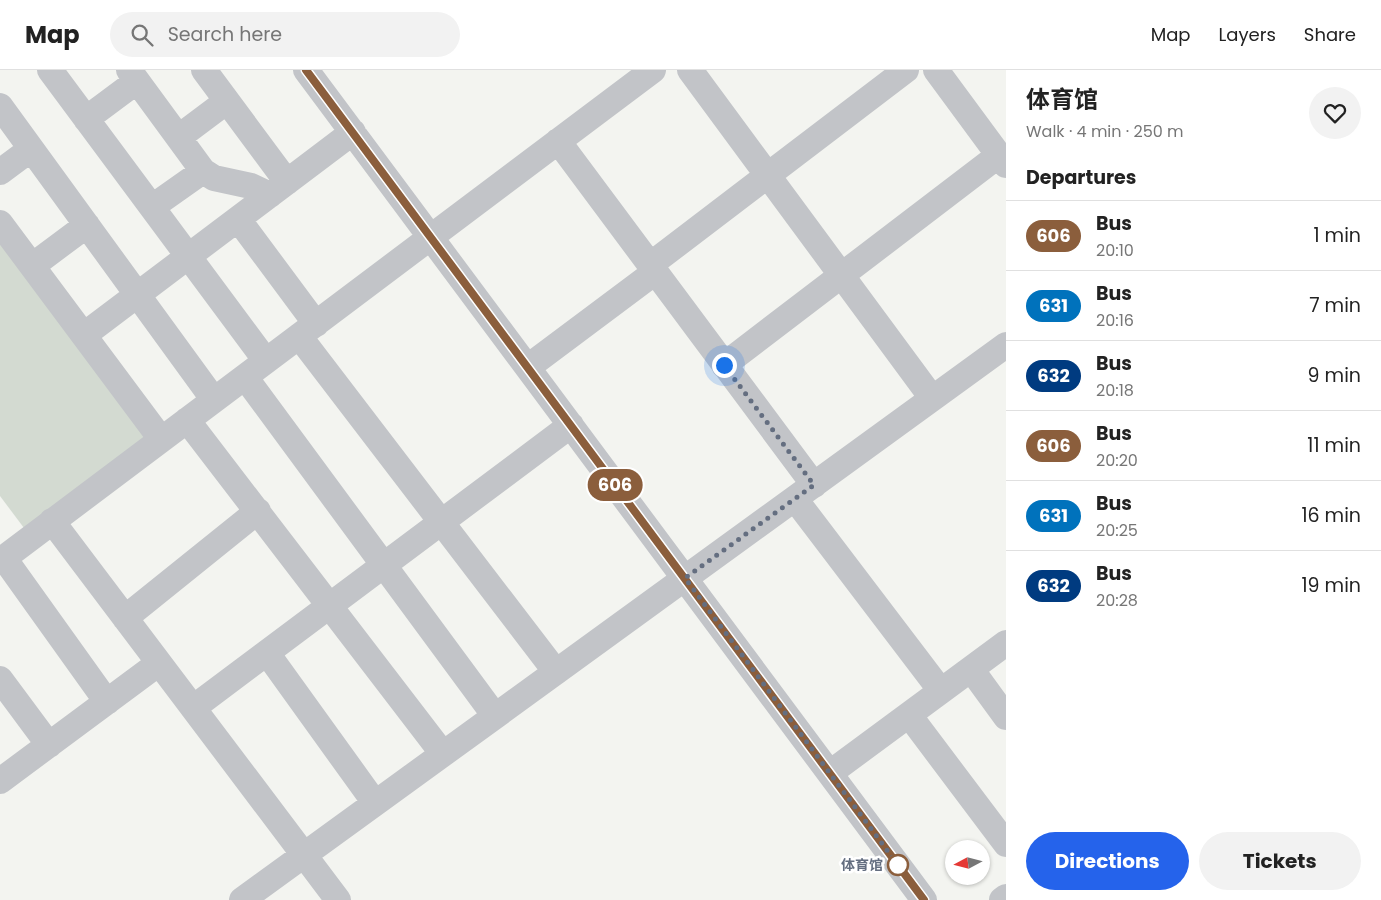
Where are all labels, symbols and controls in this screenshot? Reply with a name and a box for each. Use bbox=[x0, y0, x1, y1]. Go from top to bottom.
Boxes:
search box bbox=[110, 12, 460, 57]
text: Map bbox=[25, 18, 80, 51]
icon: search bbox=[128, 21, 156, 49]
text: Search here bbox=[168, 21, 282, 48]
text: Map bbox=[1151, 22, 1191, 47]
text: Layers bbox=[1219, 22, 1276, 47]
text: Share bbox=[1304, 22, 1356, 47]
text: 体育馆 bbox=[1026, 83, 1098, 116]
button: heart bbox=[1309, 87, 1361, 139]
text: Walk · 4 min · 250 m bbox=[1026, 120, 1184, 143]
text: Departures bbox=[1026, 164, 1136, 191]
text: Bus bbox=[1096, 210, 1132, 237]
text: 1 min bbox=[1313, 222, 1361, 249]
text: 606 bbox=[1036, 223, 1071, 248]
text: 20:10 bbox=[1096, 239, 1134, 262]
text: Bus bbox=[1096, 280, 1132, 307]
text: 7 min bbox=[1309, 292, 1361, 319]
text: 631 bbox=[1039, 293, 1068, 318]
text: 20:16 bbox=[1096, 309, 1134, 332]
text: Bus bbox=[1096, 350, 1132, 377]
your location bbox=[712, 353, 737, 378]
text: 9 min bbox=[1308, 362, 1361, 389]
text: 632 bbox=[1037, 363, 1070, 388]
text: 20:18 bbox=[1096, 379, 1134, 402]
text: Bus bbox=[1096, 420, 1132, 447]
text: 11 min bbox=[1307, 432, 1361, 459]
text: 606 bbox=[1036, 433, 1071, 458]
text: 20:20 bbox=[1096, 449, 1138, 472]
line badge: 606 bbox=[586, 469, 644, 501]
text: 606 bbox=[598, 472, 632, 497]
text: Bus bbox=[1096, 490, 1132, 517]
text: 16 min bbox=[1301, 502, 1361, 529]
text: 631 bbox=[1039, 503, 1068, 528]
text: 20:25 bbox=[1096, 519, 1138, 542]
text: Bus bbox=[1096, 560, 1132, 587]
text: 19 min bbox=[1301, 572, 1361, 599]
text: 632 bbox=[1037, 573, 1070, 598]
text: 20:28 bbox=[1096, 589, 1138, 612]
button: Directions bbox=[1026, 832, 1189, 890]
button: Tickets bbox=[1199, 832, 1361, 890]
north arrow bbox=[945, 840, 990, 885]
map controls bbox=[945, 840, 990, 885]
marker: 体育馆 bbox=[887, 854, 909, 876]
place label: 体育馆 bbox=[841, 855, 883, 875]

